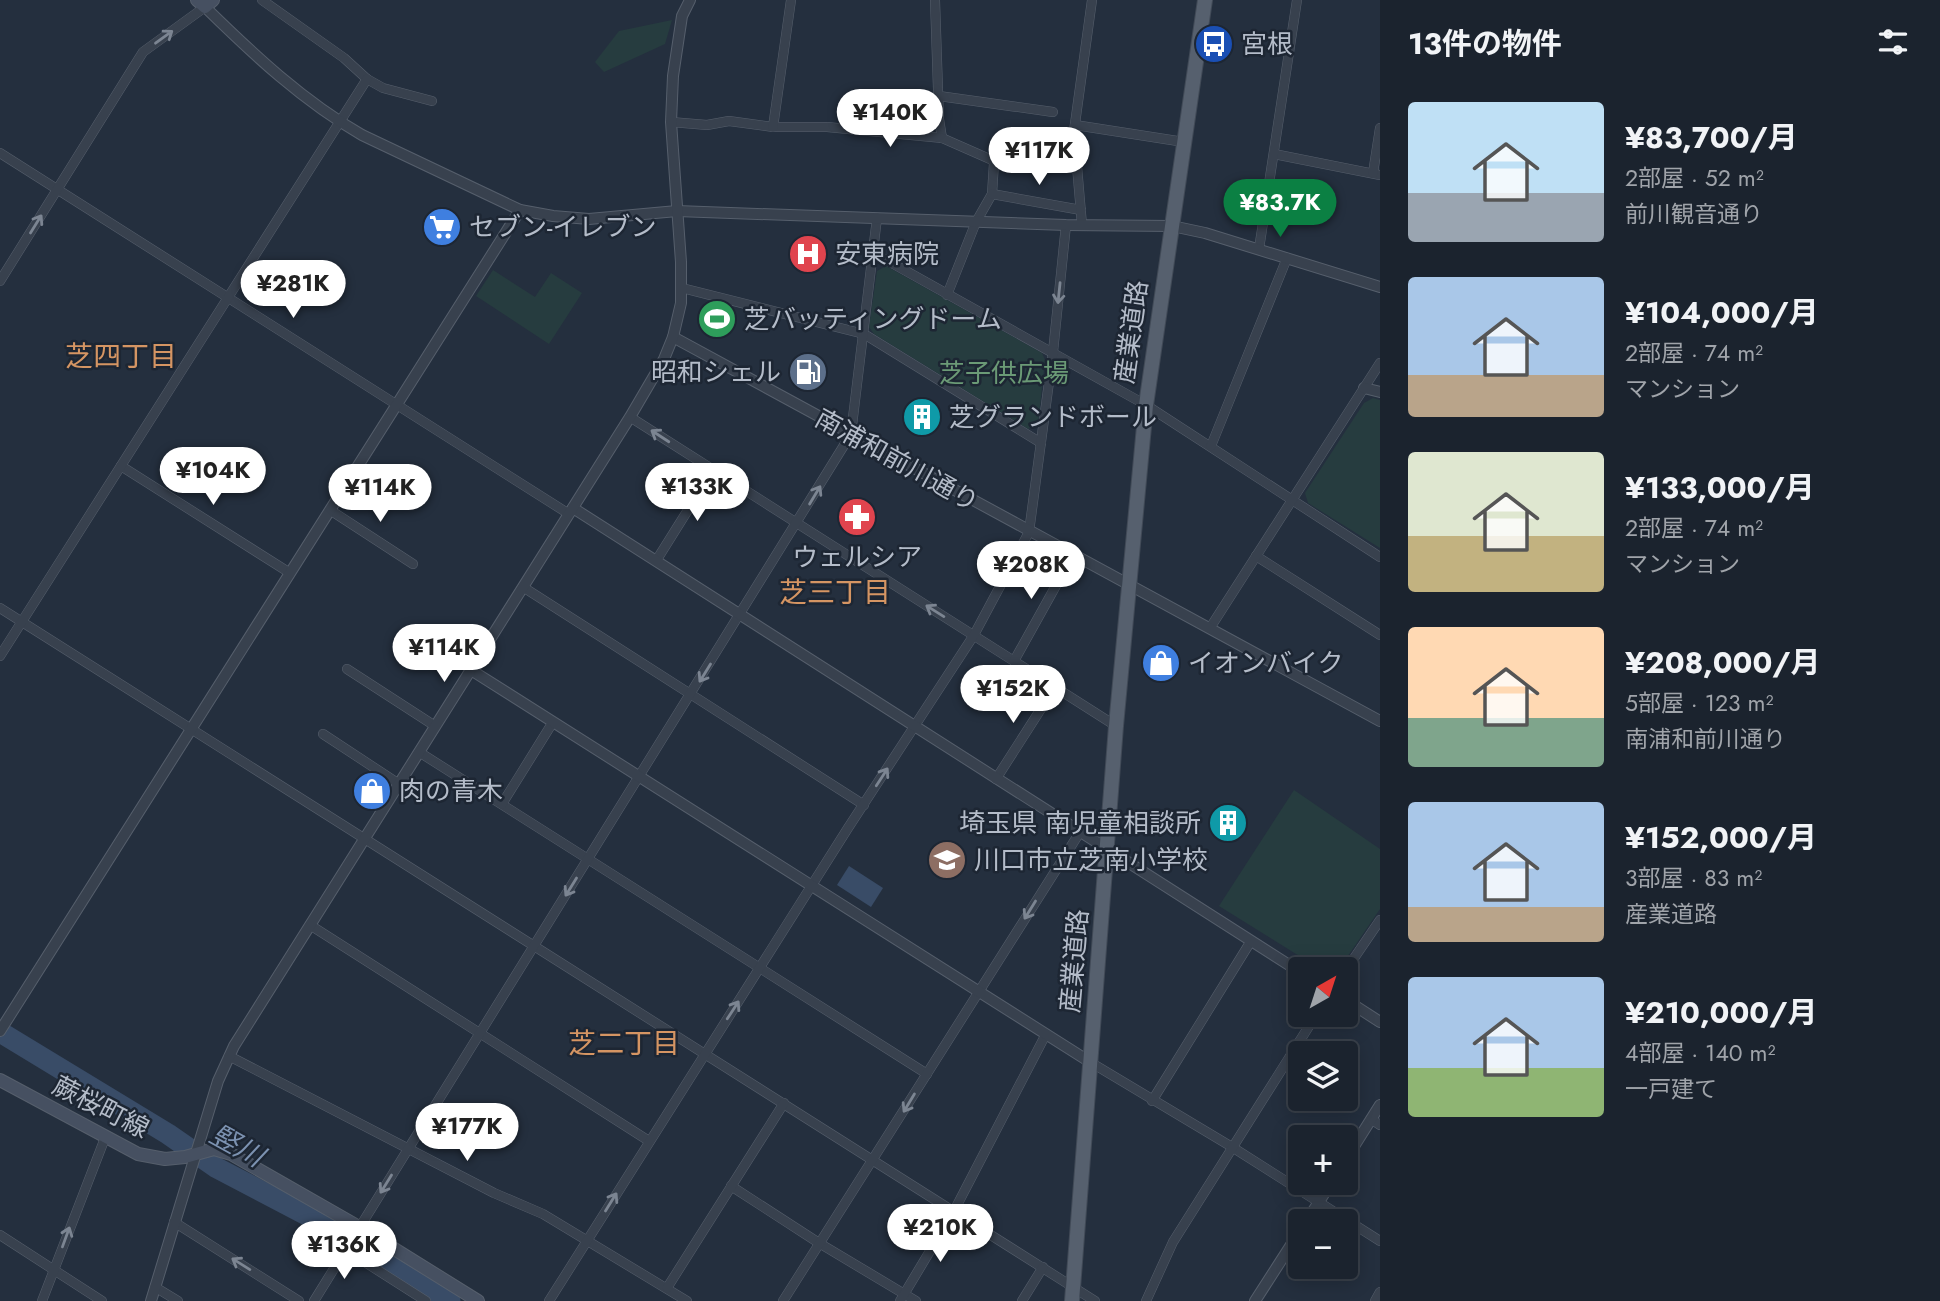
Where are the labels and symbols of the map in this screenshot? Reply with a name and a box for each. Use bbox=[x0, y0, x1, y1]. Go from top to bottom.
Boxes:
bus stop icon: 宮根 bbox=[1193, 23, 1235, 65]
place label: 宮根 bbox=[1241, 25, 1293, 63]
one-way arrow bbox=[154, 30, 173, 44]
pin: ¥140K bbox=[841, 90, 939, 149]
pin: ¥117K bbox=[990, 128, 1088, 187]
pin: ¥83.7K bbox=[1223, 180, 1337, 239]
supermarket icon: セブン-イレブン bbox=[421, 206, 463, 248]
place label: セブン-イレブン bbox=[469, 208, 656, 246]
one-way arrow bbox=[30, 214, 44, 234]
hospital icon: 安東病院 bbox=[787, 233, 829, 275]
place label: 安東病院 bbox=[835, 235, 939, 273]
pin: ¥281K bbox=[244, 260, 342, 320]
street label: 産業道路 bbox=[1105, 278, 1157, 386]
one-way arrow bbox=[1052, 281, 1065, 304]
sports icon: 芝バッティングドーム bbox=[696, 298, 738, 340]
place label: 芝バッティングドーム bbox=[744, 300, 1002, 338]
district label: 芝四丁目 bbox=[65, 336, 177, 377]
fuel station icon: 昭和シェル bbox=[787, 351, 829, 393]
place label: 昭和シェル bbox=[651, 353, 781, 391]
park label: 芝子供広場 bbox=[939, 354, 1069, 392]
building icon: 芝グランドボール bbox=[901, 396, 943, 438]
place label: 芝グランドボール bbox=[949, 398, 1157, 436]
street label: 南浦和前川通り bbox=[808, 399, 986, 521]
one-way arrow bbox=[651, 429, 670, 443]
pin: ¥104K bbox=[164, 448, 262, 507]
pin: ¥133K bbox=[648, 463, 746, 523]
pin: ¥114K bbox=[331, 464, 429, 524]
one-way arrow bbox=[808, 485, 822, 505]
pharmacy icon: ウェルシア bbox=[836, 496, 878, 538]
place label: ウェルシア bbox=[792, 538, 922, 576]
pin: ¥208K bbox=[982, 542, 1080, 601]
district label: 芝三丁目 bbox=[779, 572, 891, 613]
one-way arrow bbox=[925, 603, 945, 617]
pin: ¥114K bbox=[395, 624, 493, 684]
shop icon: イオンバイク bbox=[1140, 642, 1182, 684]
place label: イオンバイク bbox=[1188, 644, 1343, 682]
one-way arrow bbox=[697, 663, 711, 683]
pin: ¥152K bbox=[964, 666, 1062, 725]
one-way arrow bbox=[875, 768, 890, 787]
shop icon: 肉の青木 bbox=[351, 770, 393, 812]
place label: 肉の青木 bbox=[399, 772, 503, 810]
building icon: 埼玉県 南児童相談所 bbox=[1207, 802, 1249, 844]
place label: 埼玉県 南児童相談所 bbox=[959, 804, 1201, 842]
school or university icon: 川口市立芝南小学校 bbox=[926, 839, 968, 881]
place label: 川口市立芝南小学校 bbox=[974, 841, 1208, 879]
one-way arrow bbox=[564, 877, 578, 897]
one-way arrow bbox=[1023, 900, 1037, 920]
street label: 産業道路 bbox=[1051, 908, 1097, 1014]
north arrow bbox=[1288, 957, 1358, 1027]
one-way arrow bbox=[726, 1001, 741, 1020]
district label: 芝二丁目 bbox=[568, 1023, 680, 1064]
street label: 蕨桜町線 bbox=[46, 1066, 156, 1148]
one-way arrow bbox=[902, 1092, 916, 1112]
pin: ¥177K bbox=[418, 1104, 516, 1163]
water label: 竪川 bbox=[202, 1114, 274, 1178]
one-way arrow bbox=[379, 1174, 393, 1194]
one-way arrow bbox=[604, 1192, 618, 1212]
pin: ¥210K bbox=[891, 1204, 989, 1264]
pin: ¥136K bbox=[295, 1222, 393, 1281]
one-way arrow bbox=[61, 1227, 73, 1249]
one-way arrow bbox=[232, 1257, 251, 1272]

